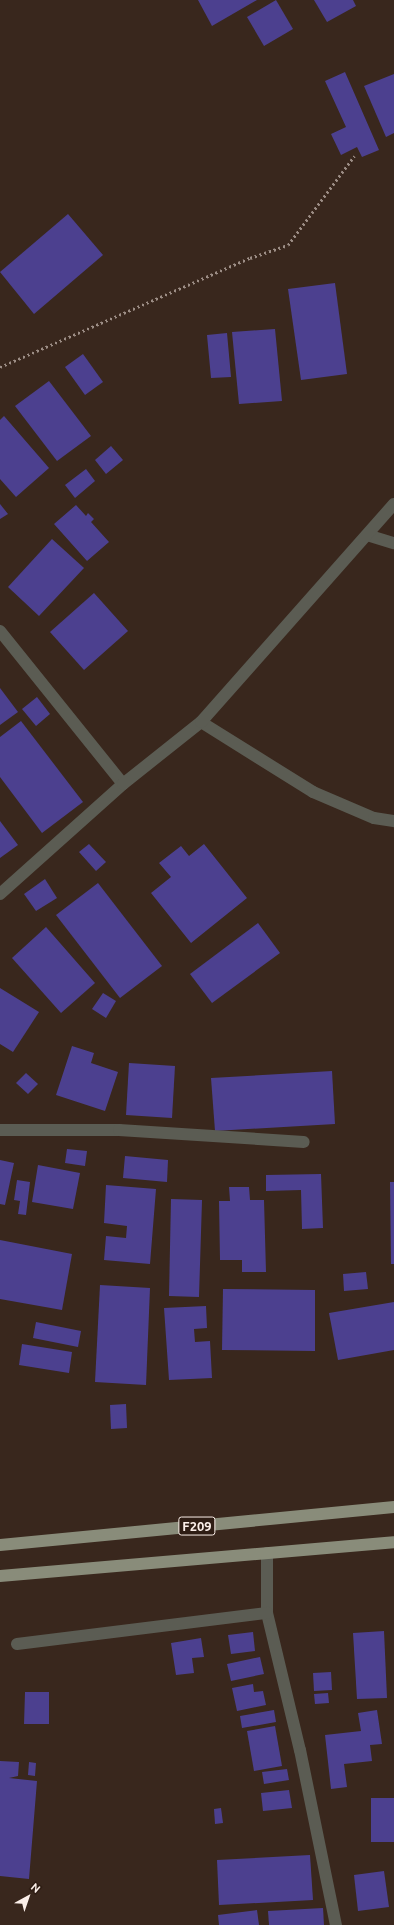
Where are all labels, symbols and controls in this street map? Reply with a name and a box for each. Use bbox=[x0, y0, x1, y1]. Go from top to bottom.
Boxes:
road number: F209 bbox=[178, 1515, 216, 1537]
north arrow bbox=[8, 1877, 48, 1917]
text: N bbox=[29, 1881, 43, 1895]

